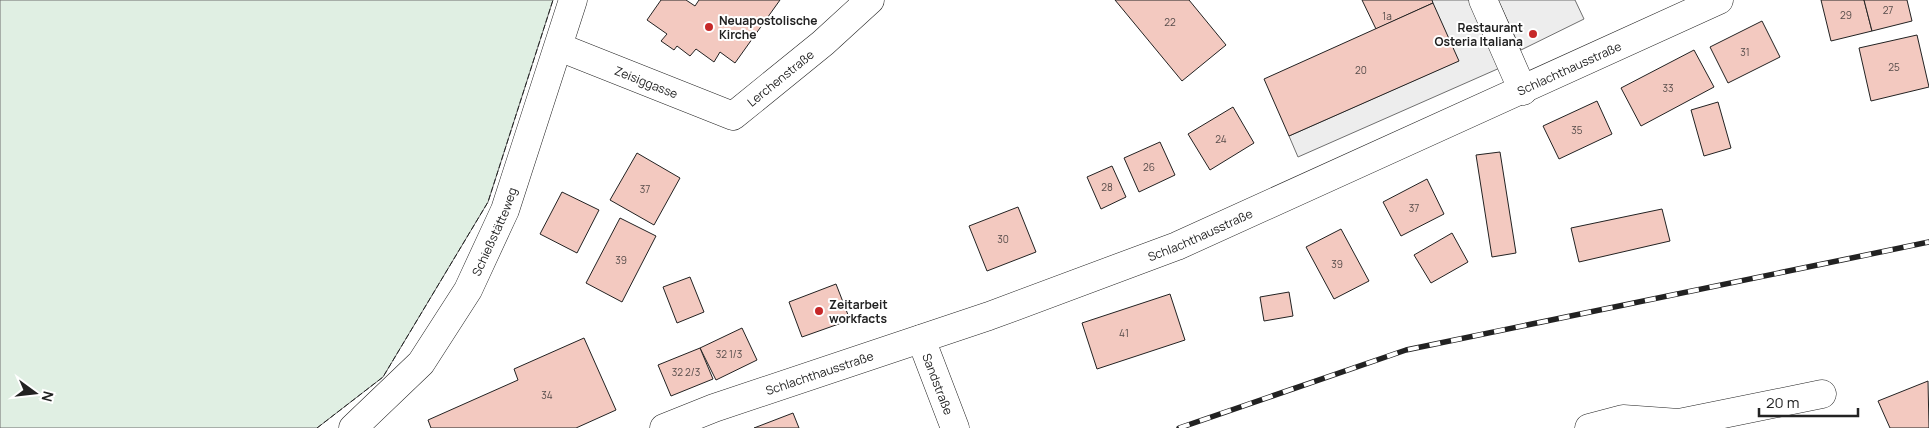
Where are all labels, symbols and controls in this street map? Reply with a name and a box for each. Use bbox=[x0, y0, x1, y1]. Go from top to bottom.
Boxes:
house number: 27 bbox=[1883, 3, 1893, 17]
house number: 29 bbox=[1840, 8, 1852, 22]
house number: 1a bbox=[1382, 9, 1392, 23]
place label: Neuapostolische Kirche bbox=[719, 12, 818, 43]
house number: 22 bbox=[1164, 15, 1176, 29]
place label: Restaurant Osteria Italiana bbox=[1434, 19, 1523, 50]
marker: Neuapostolische Kirche bbox=[703, 21, 715, 33]
marker: Restaurant Osteria Italiana bbox=[1527, 28, 1539, 40]
street label: Schlachthausstraße bbox=[1514, 37, 1624, 99]
street label: Lerchenstraße bbox=[743, 45, 817, 110]
house number: 31 bbox=[1740, 45, 1750, 59]
house number: 25 bbox=[1888, 60, 1900, 74]
street label: Zeisiggasse bbox=[612, 61, 681, 102]
house number: 20 bbox=[1355, 63, 1367, 77]
house number: 33 bbox=[1662, 81, 1674, 95]
house number: 35 bbox=[1571, 123, 1583, 137]
house number: 24 bbox=[1215, 132, 1227, 146]
house number: 26 bbox=[1143, 160, 1155, 174]
house number: 28 bbox=[1101, 180, 1113, 194]
house number: 37 bbox=[640, 182, 650, 196]
street label: Schießstätteweg bbox=[467, 185, 520, 278]
house number: 37 bbox=[1409, 201, 1419, 215]
street label: Schlachthausstraße bbox=[1145, 204, 1255, 265]
house number: 30 bbox=[997, 232, 1009, 246]
house number: 39 bbox=[615, 253, 627, 267]
house number: 39 bbox=[1331, 257, 1343, 271]
place label: Zeitarbeit workfacts bbox=[829, 296, 888, 327]
marker: Zeitarbeit workfacts bbox=[813, 305, 825, 317]
house number: 41 bbox=[1119, 326, 1129, 340]
house number: 32 1/3 bbox=[716, 347, 742, 361]
street label: Schlachthausstraße bbox=[763, 347, 876, 399]
street label: Sandstraße bbox=[919, 351, 958, 417]
house number: 32 2/3 bbox=[672, 365, 700, 379]
north arrow bbox=[10, 368, 60, 418]
scale bar bbox=[1759, 386, 1858, 418]
house number: 34 bbox=[541, 388, 553, 402]
text: N bbox=[38, 389, 59, 404]
text: 20 m bbox=[1766, 392, 1799, 413]

